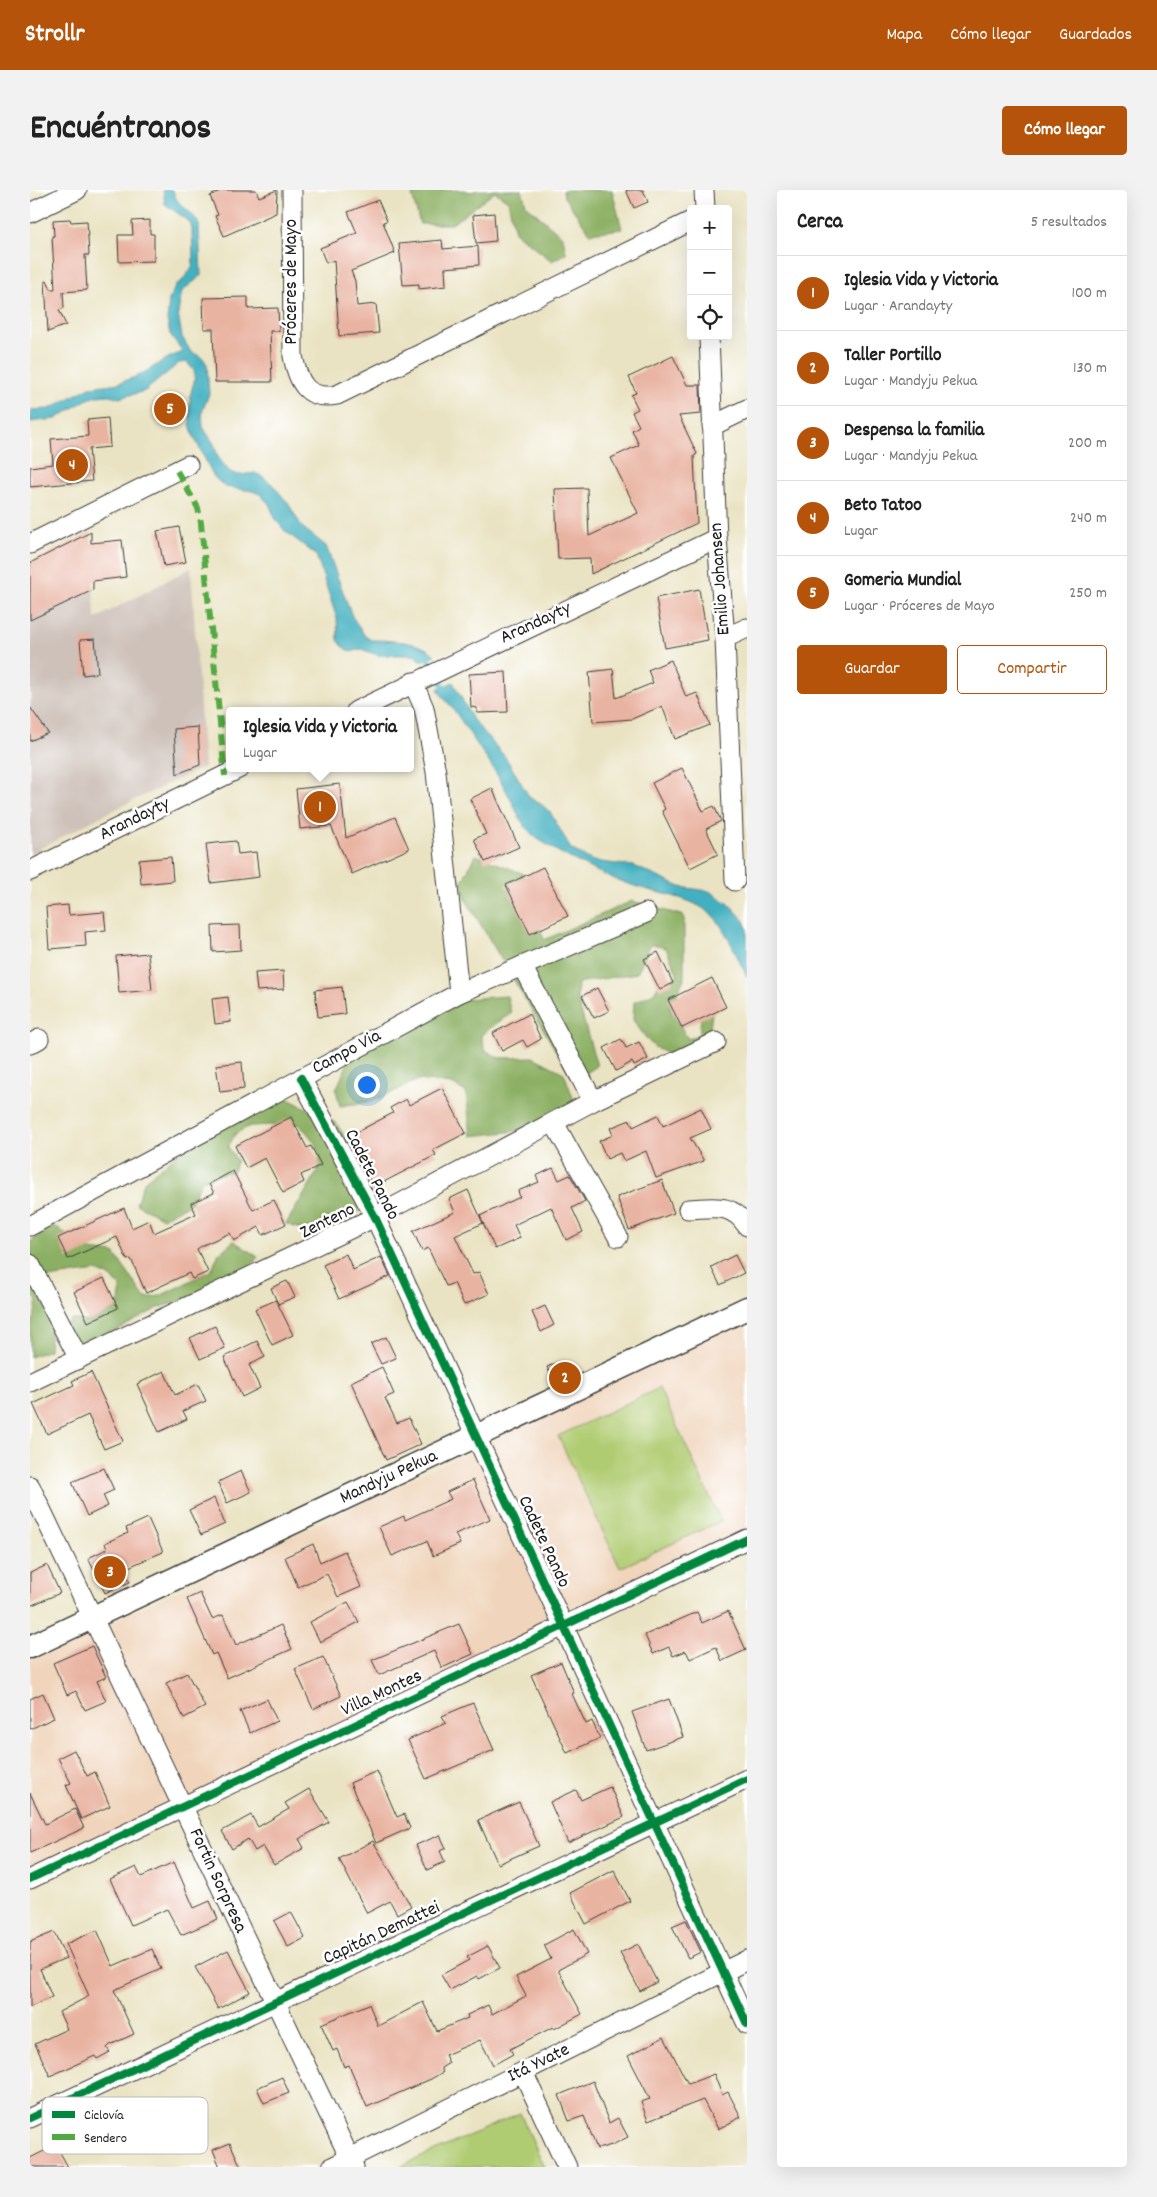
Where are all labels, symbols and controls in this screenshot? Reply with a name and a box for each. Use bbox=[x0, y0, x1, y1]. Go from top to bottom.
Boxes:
text: Strollr bbox=[25, 18, 84, 52]
text: Mapa bbox=[886, 23, 922, 48]
text: Cómo llegar bbox=[950, 23, 1031, 48]
text: Guardados bbox=[1059, 23, 1132, 48]
text: Encuéntranos bbox=[30, 105, 211, 155]
button: Cómo llegar bbox=[1002, 106, 1127, 155]
map controls bbox=[687, 205, 732, 340]
button: + bbox=[687, 205, 732, 250]
text: Cerca bbox=[797, 208, 843, 238]
text: 5 resultados bbox=[1031, 211, 1107, 234]
street label: Próceres de Mayo bbox=[279, 219, 306, 345]
button: − bbox=[687, 250, 732, 295]
text: Iglesia Vida y Victoria bbox=[844, 268, 998, 295]
text: 1 bbox=[811, 282, 815, 305]
text: 100 m bbox=[1071, 282, 1107, 305]
button: locate bbox=[687, 295, 732, 340]
text: Lugar · Arandayty bbox=[844, 295, 952, 318]
text: Taller Portillo bbox=[844, 343, 941, 370]
text: 2 bbox=[810, 357, 817, 380]
text: 130 m bbox=[1073, 357, 1107, 380]
text: Lugar · Mandyju Pekua bbox=[844, 370, 977, 393]
pin: 5 bbox=[154, 390, 186, 428]
text: Despensa la familia bbox=[844, 418, 984, 445]
text: 3 bbox=[809, 432, 817, 455]
text: 200 m bbox=[1068, 432, 1107, 455]
text: Lugar · Mandyju Pekua bbox=[844, 445, 977, 468]
pin: 4 bbox=[56, 446, 88, 484]
text: Beto Tatoo bbox=[844, 493, 922, 520]
text: 4 bbox=[810, 507, 816, 530]
text: 240 m bbox=[1070, 507, 1107, 530]
text: Lugar bbox=[844, 520, 878, 543]
street label: Emilio Johansen bbox=[704, 522, 738, 636]
text: Gomeria Mundial bbox=[844, 568, 961, 595]
text: 5 bbox=[809, 582, 817, 605]
text: 250 m bbox=[1069, 582, 1107, 605]
text: Lugar · Próceres de Mayo bbox=[844, 595, 995, 618]
street label: Arandayty bbox=[496, 596, 576, 652]
button: Guardar bbox=[797, 645, 947, 694]
button: Compartir bbox=[957, 645, 1107, 694]
popup bbox=[226, 707, 414, 772]
text: Iglesia Vida y Victoria bbox=[243, 715, 397, 742]
text: Lugar bbox=[243, 742, 277, 765]
pin: 1 bbox=[304, 788, 336, 826]
street label: Arandayty bbox=[95, 791, 175, 849]
street label: Campo Via bbox=[308, 1023, 387, 1082]
your location bbox=[354, 1072, 380, 1098]
street label: Cadete Pando bbox=[337, 1125, 405, 1225]
street label: Zenteno bbox=[296, 1197, 360, 1247]
pin: 2 bbox=[549, 1359, 581, 1397]
street label: Mandyju Pekua bbox=[336, 1443, 443, 1512]
street label: Cadete Pando bbox=[510, 1491, 576, 1593]
pin: 3 bbox=[94, 1553, 126, 1591]
street label: Villa Montes bbox=[337, 1663, 427, 1725]
street label: Fortin Sorpresa bbox=[181, 1824, 253, 1939]
street label: Capitán Demattei bbox=[319, 1895, 445, 1973]
street label: Itá Yvate bbox=[503, 2037, 575, 2091]
legend bbox=[42, 2097, 208, 2154]
text: Ciclovía bbox=[84, 2106, 124, 2126]
text: Sendero bbox=[84, 2129, 127, 2149]

